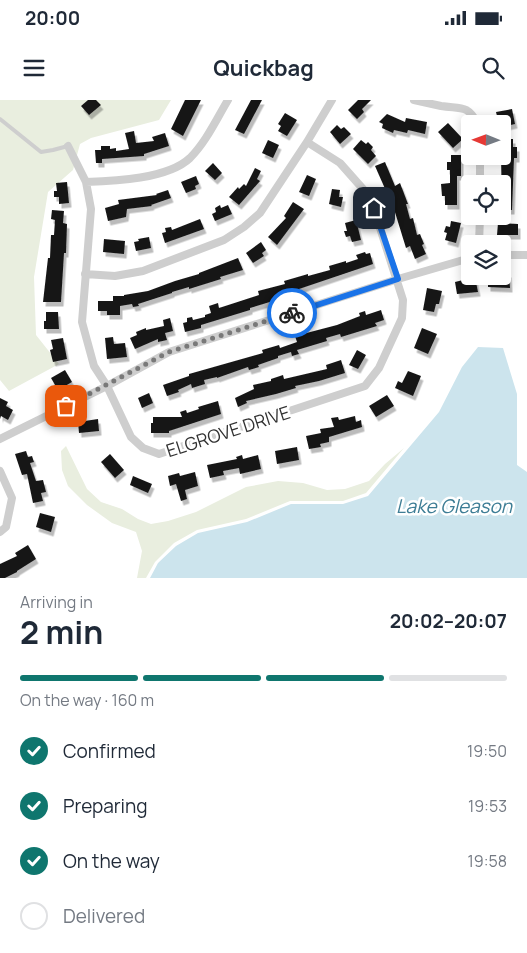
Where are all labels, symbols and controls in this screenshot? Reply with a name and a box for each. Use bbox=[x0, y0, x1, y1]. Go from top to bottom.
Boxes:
text: 20:00 bbox=[25, 5, 80, 31]
text: Quickbag bbox=[213, 53, 314, 83]
icon: menu bbox=[20, 54, 48, 82]
icon: search bbox=[479, 54, 507, 82]
north arrow bbox=[461, 115, 511, 165]
map controls bbox=[461, 115, 511, 285]
button: locate bbox=[461, 175, 511, 225]
pin bbox=[353, 187, 395, 229]
icon: home bbox=[360, 194, 388, 222]
button: layers bbox=[461, 235, 511, 285]
courier bbox=[267, 288, 317, 338]
icon: bike bbox=[278, 299, 306, 327]
pin bbox=[45, 385, 87, 427]
icon: bag bbox=[52, 392, 80, 420]
street label: ELGROVE DRIVE bbox=[163, 400, 293, 462]
water label: Lake Gleason bbox=[396, 493, 513, 519]
text: Arriving in bbox=[20, 591, 93, 613]
text: 20:02–20:07 bbox=[390, 608, 507, 634]
text: 2 min bbox=[20, 610, 103, 654]
text: On the way · 160 m bbox=[20, 689, 154, 711]
icon: check bbox=[20, 737, 48, 765]
text: Confirmed bbox=[63, 738, 156, 764]
text: 19:50 bbox=[467, 740, 507, 762]
icon: check bbox=[20, 792, 48, 820]
text: Preparing bbox=[63, 793, 148, 819]
text: 19:53 bbox=[468, 795, 507, 817]
icon: check bbox=[20, 847, 48, 875]
text: On the way bbox=[63, 848, 160, 874]
text: 19:58 bbox=[468, 850, 507, 872]
text: Delivered bbox=[63, 903, 145, 929]

